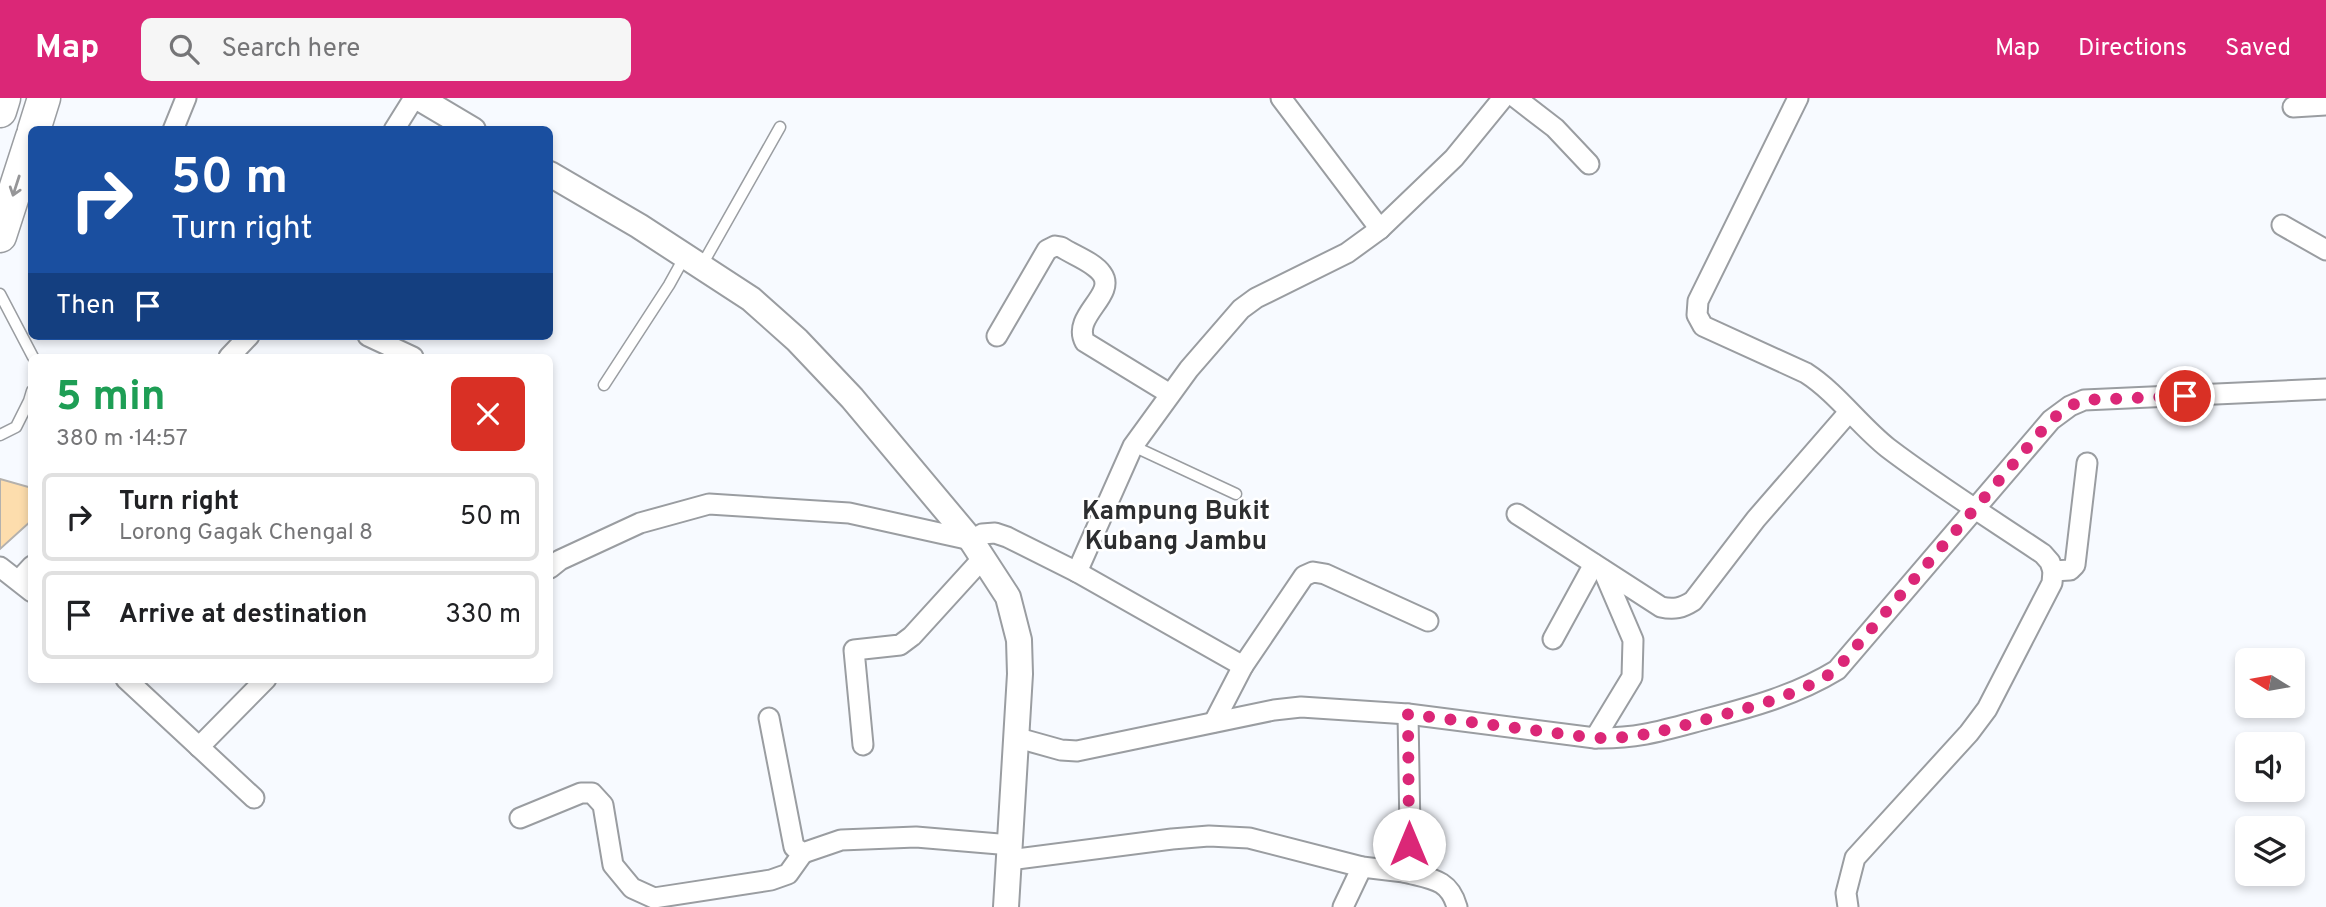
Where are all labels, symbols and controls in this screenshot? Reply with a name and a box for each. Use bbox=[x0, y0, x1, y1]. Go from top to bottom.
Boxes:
search box bbox=[141, 18, 631, 81]
text: Map bbox=[35, 28, 99, 70]
icon: search bbox=[165, 30, 203, 68]
text: Search here bbox=[221, 33, 360, 66]
text: Map bbox=[1995, 34, 2040, 64]
text: Directions bbox=[2078, 34, 2187, 64]
text: Saved bbox=[2225, 34, 2291, 64]
text: 50 m bbox=[171, 149, 288, 211]
icon: right bbox=[56, 154, 147, 245]
one-way arrow bbox=[8, 175, 21, 197]
text: Turn right bbox=[171, 210, 313, 250]
icon: arrive bbox=[129, 287, 167, 325]
text: Then bbox=[56, 290, 115, 323]
pin bbox=[2155, 366, 2215, 426]
text: 5 min bbox=[56, 372, 166, 425]
button: close bbox=[451, 377, 525, 451]
icon: arrive bbox=[2166, 377, 2204, 415]
text: 380 m · 14:57 bbox=[56, 425, 188, 454]
text: Turn right bbox=[119, 486, 239, 519]
district label: Kampung Bukit Kubang Jambu bbox=[1082, 496, 1270, 559]
icon: right bbox=[60, 498, 98, 536]
text: 50 m bbox=[460, 501, 521, 534]
text: Lorong Gagak Chengal 8 bbox=[119, 519, 373, 548]
icon: arrive bbox=[60, 596, 98, 634]
text: Arrive at destination bbox=[119, 599, 367, 632]
text: 330 m bbox=[445, 599, 521, 632]
north arrow bbox=[2235, 648, 2305, 718]
map controls bbox=[2235, 648, 2305, 886]
button: sound bbox=[2235, 732, 2305, 802]
position arrow bbox=[1372, 807, 1446, 881]
button: layers bbox=[2235, 816, 2305, 886]

